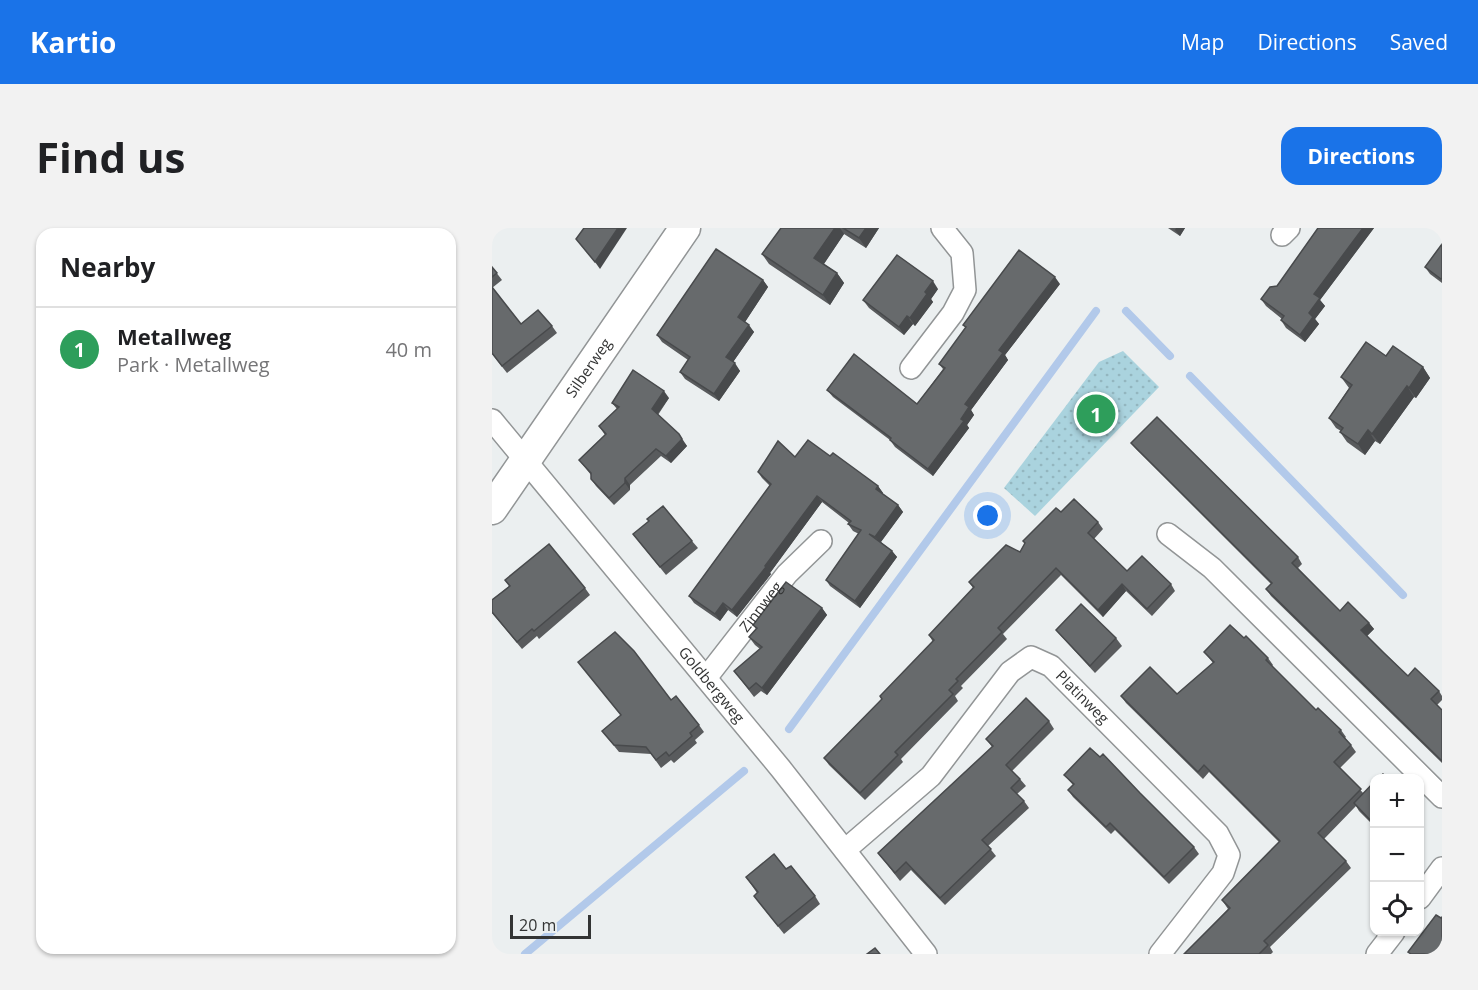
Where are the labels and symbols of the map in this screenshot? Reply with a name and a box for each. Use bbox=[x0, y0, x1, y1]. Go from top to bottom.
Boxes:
street label: Silberweg bbox=[561, 334, 615, 401]
pin: 1 bbox=[1076, 392, 1116, 436]
your location bbox=[973, 501, 1002, 530]
street label: Zinnweg bbox=[734, 577, 787, 636]
street label: Goldbergweg bbox=[675, 642, 750, 727]
street label: Platinweg bbox=[1052, 666, 1114, 728]
scale bar bbox=[510, 912, 591, 940]

